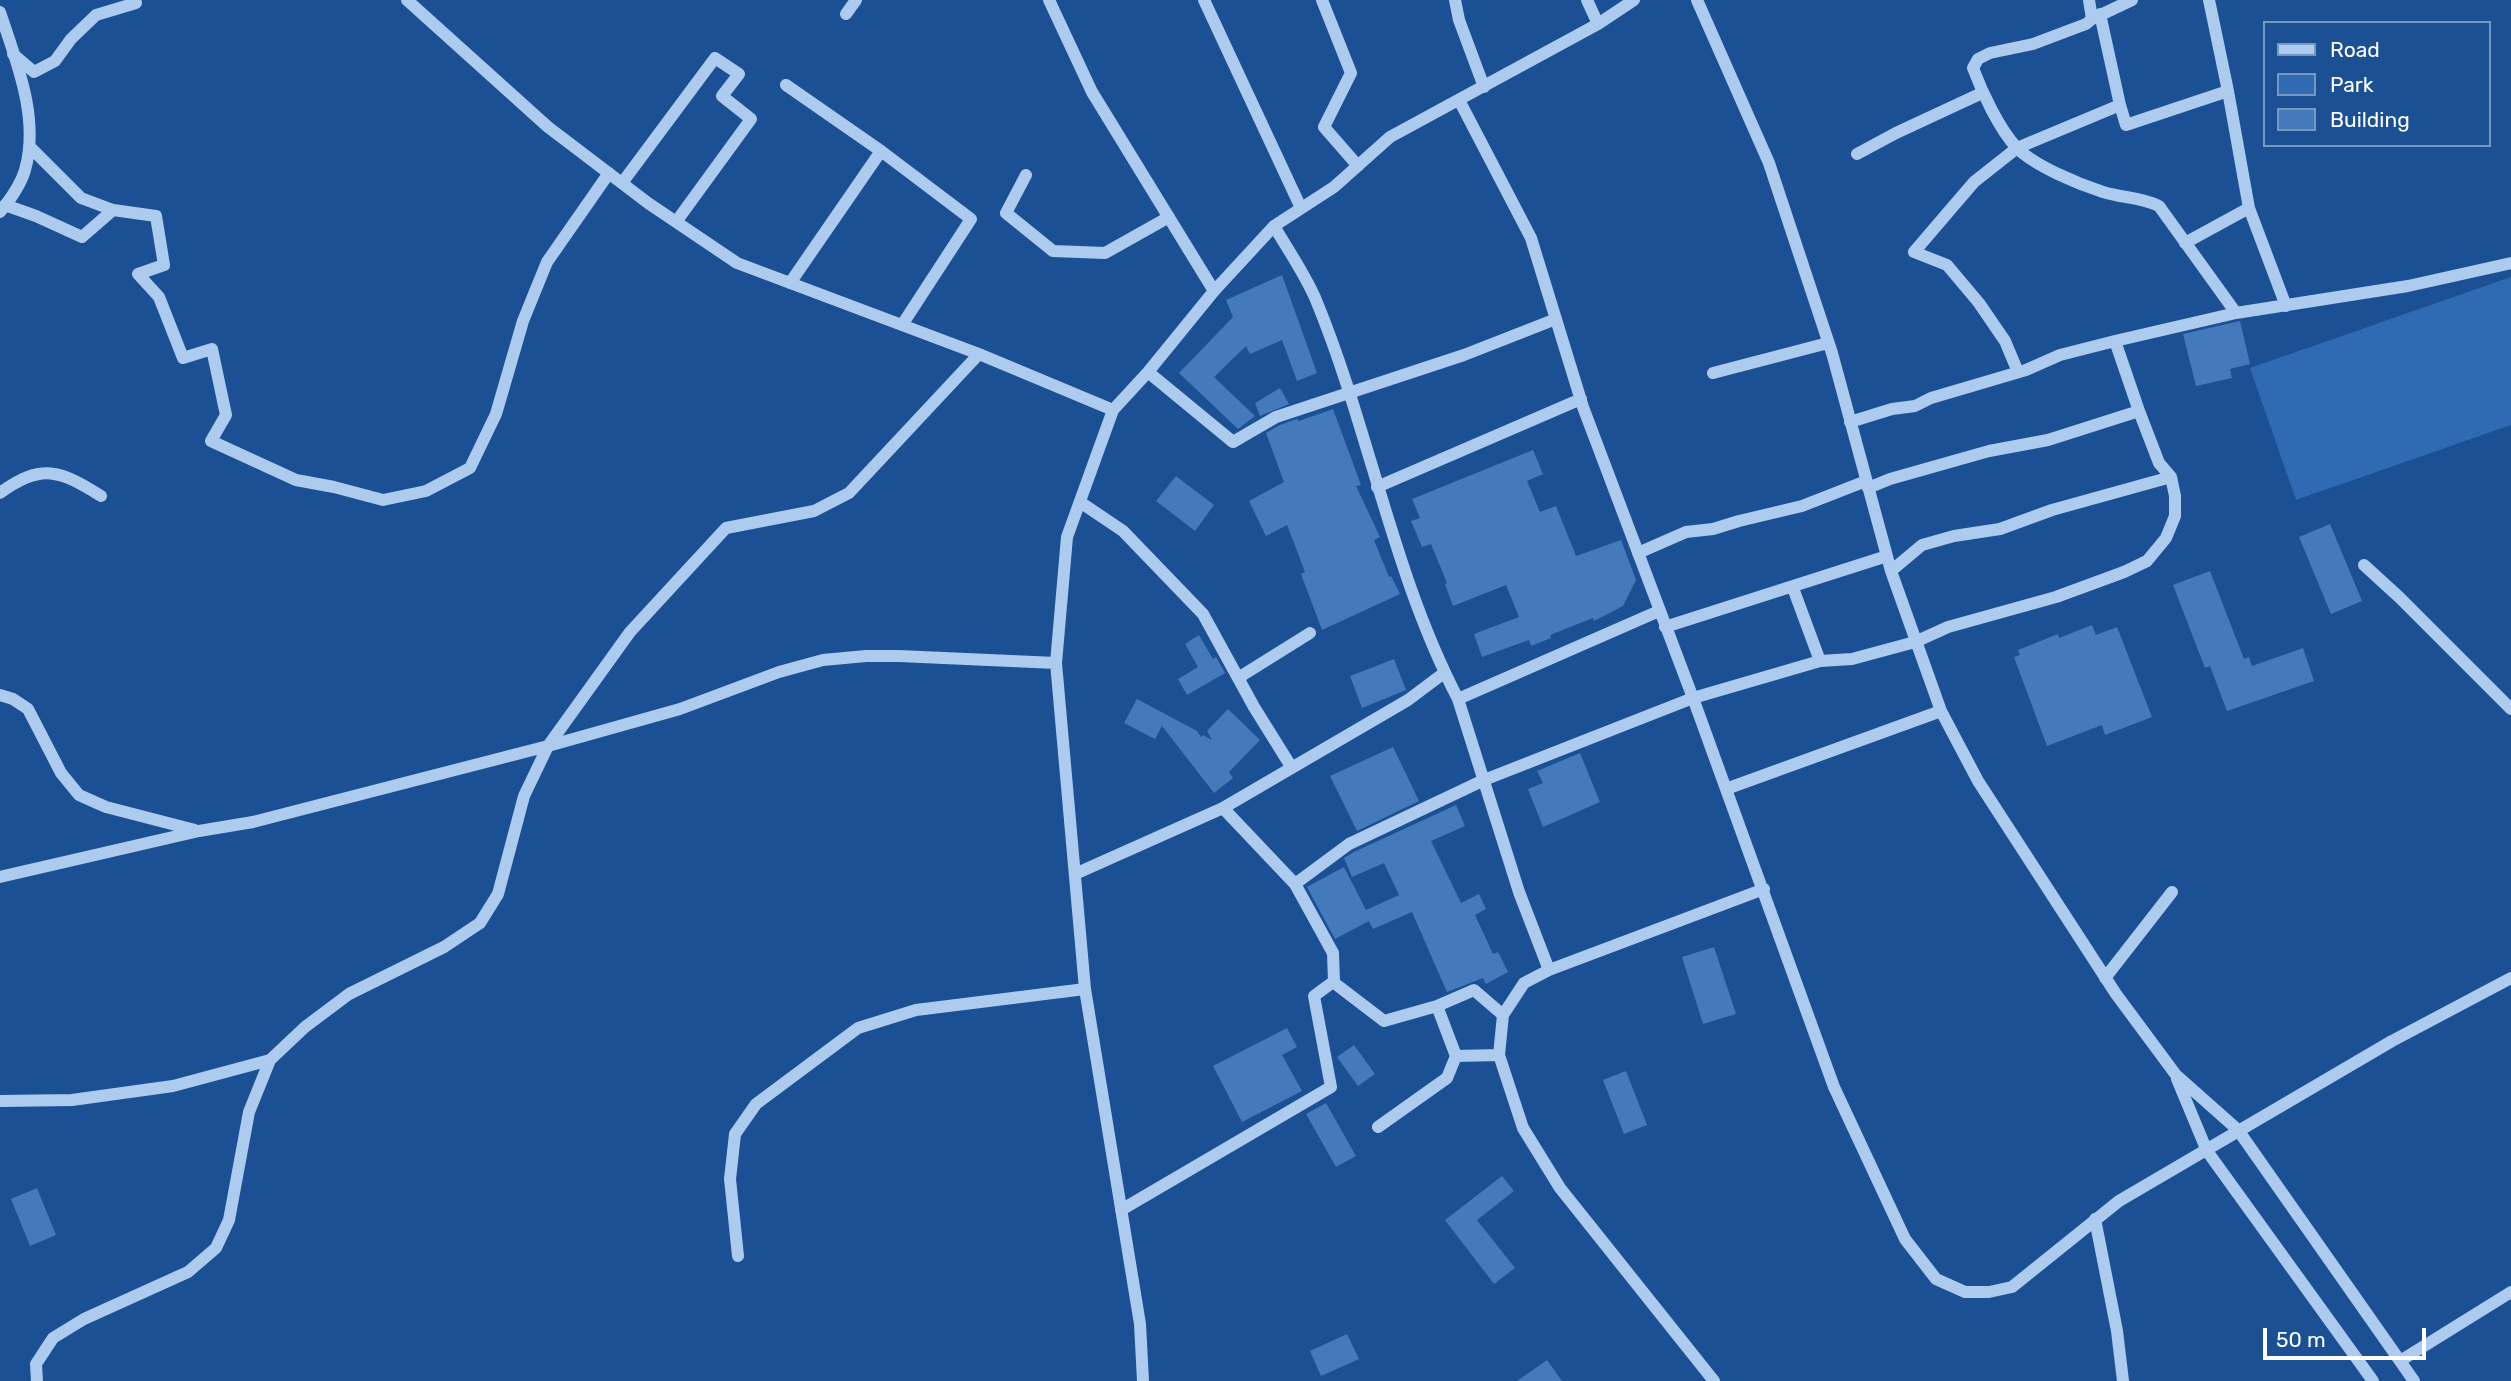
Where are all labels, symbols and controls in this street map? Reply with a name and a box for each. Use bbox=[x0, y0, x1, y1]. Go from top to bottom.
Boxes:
legend bbox=[2262, 21, 2490, 147]
text: Road bbox=[2330, 37, 2380, 62]
text: Park bbox=[2330, 72, 2374, 97]
text: Building bbox=[2330, 107, 2410, 132]
scale bar bbox=[2266, 1314, 2429, 1358]
text: 50 m bbox=[2276, 1327, 2326, 1352]

